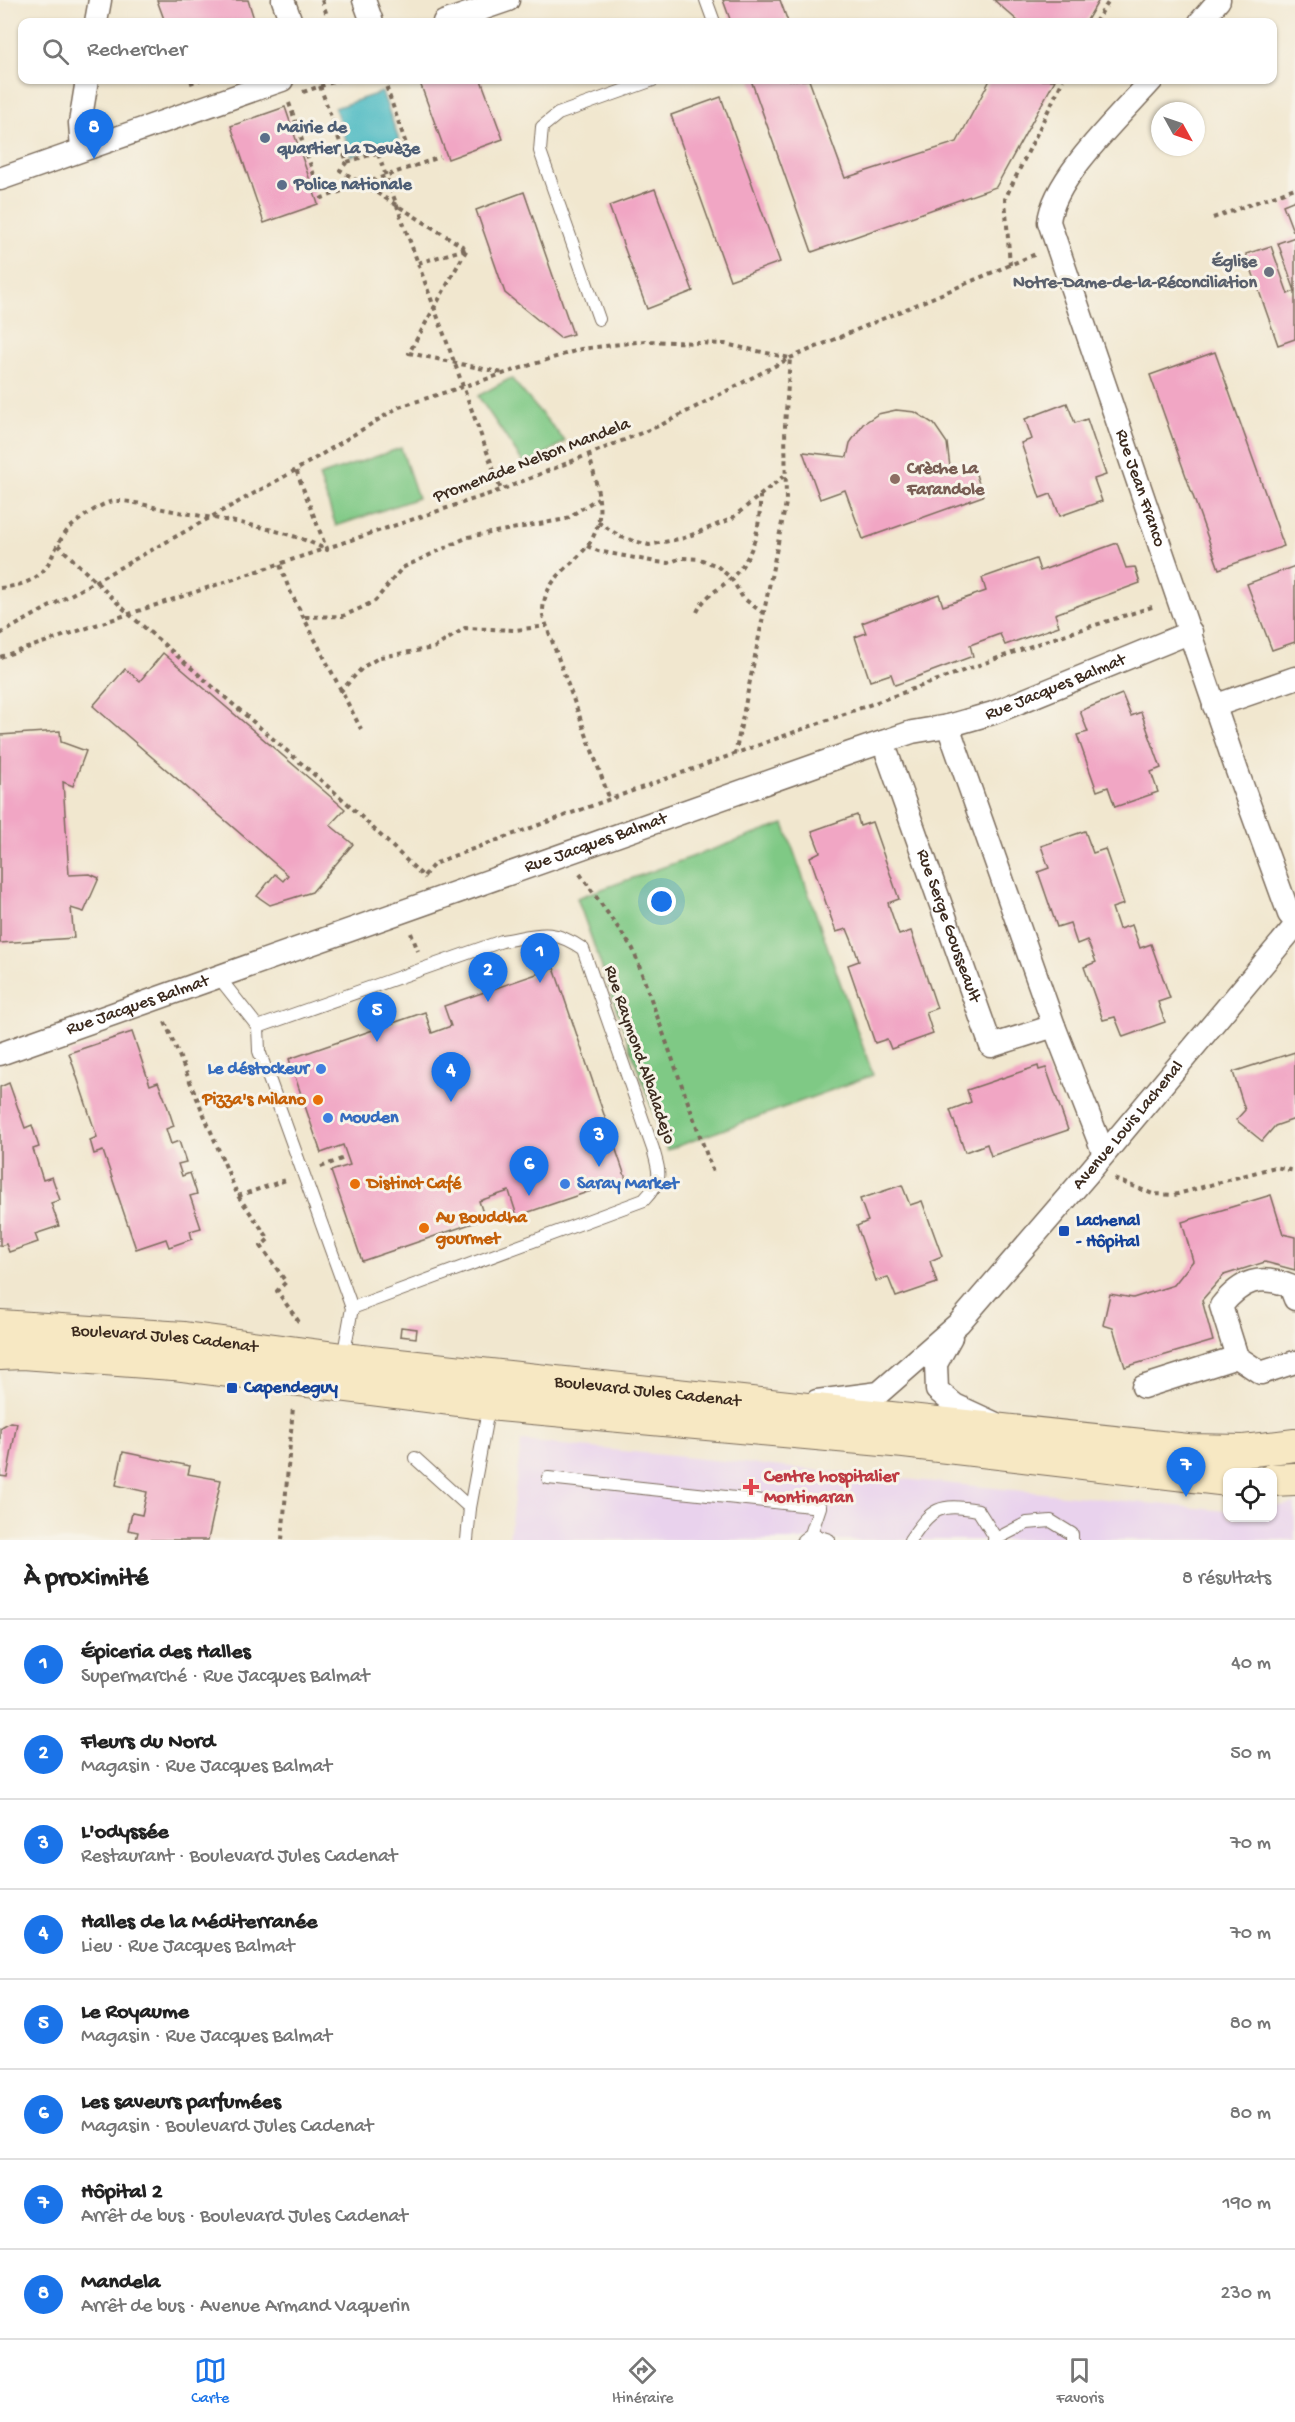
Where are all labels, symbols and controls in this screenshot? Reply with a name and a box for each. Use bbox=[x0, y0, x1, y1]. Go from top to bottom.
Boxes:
search box bbox=[18, 18, 1277, 84]
icon: search bbox=[39, 35, 72, 68]
text: Rechercher bbox=[87, 38, 187, 64]
north arrow bbox=[1151, 102, 1205, 156]
pin: 8 bbox=[74, 110, 113, 159]
place label: Mairie de quartier La Devèze bbox=[277, 118, 421, 160]
marker: Mairie de quartier La Devèze bbox=[258, 131, 272, 145]
place label: Police nationale bbox=[293, 175, 412, 196]
marker: Police nationale bbox=[275, 178, 289, 192]
place label: Église Notre-Dame-de-la-Réconciliation bbox=[1013, 251, 1258, 294]
marker: Église Notre-Dame-de-la-Réconciliation bbox=[1262, 265, 1276, 279]
street label: Promenade Nelson Mandela bbox=[430, 413, 634, 509]
street label: Rue Jean Franco bbox=[1110, 427, 1170, 550]
place label: Crèche La Farandole bbox=[906, 459, 985, 501]
marker: Crèche La Farandole bbox=[888, 472, 902, 486]
street label: Rue Jacques Balmat bbox=[983, 649, 1130, 725]
street label: Rue Jacques Balmat bbox=[522, 808, 671, 878]
street label: Rue Serge Gousseault bbox=[911, 846, 986, 1007]
your location bbox=[647, 887, 676, 916]
pin: 1 bbox=[520, 934, 560, 983]
pin: 2 bbox=[468, 952, 508, 1002]
street label: Rue Raymond Albaladejo bbox=[599, 963, 679, 1147]
street label: Rue Jacques Balmat bbox=[63, 970, 213, 1040]
pin: 5 bbox=[358, 992, 397, 1042]
pin: 4 bbox=[432, 1052, 470, 1102]
street label: Avenue Louis Lachenal bbox=[1068, 1057, 1188, 1194]
place label: Le déstockeur bbox=[207, 1059, 312, 1080]
marker: Le déstockeur bbox=[314, 1062, 328, 1076]
place label: Pizza's Milano bbox=[202, 1090, 307, 1111]
marker: Pizza's Milano bbox=[311, 1093, 325, 1107]
place label: Mouden bbox=[340, 1108, 399, 1129]
marker: Mouden bbox=[321, 1111, 335, 1125]
pin: 3 bbox=[580, 1118, 618, 1167]
pin: 6 bbox=[510, 1146, 548, 1196]
place label: Distinct Café bbox=[365, 1174, 462, 1195]
place label: Saray Market bbox=[577, 1174, 680, 1195]
marker: Distinct Café bbox=[348, 1177, 362, 1191]
marker: Saray Market bbox=[558, 1177, 572, 1191]
place label: Au Bouddha gourmet bbox=[435, 1208, 528, 1250]
place label: Lachenal - Hôpital bbox=[1076, 1211, 1140, 1253]
marker: Au Bouddha gourmet bbox=[417, 1221, 431, 1235]
marker: Lachenal - Hôpital bbox=[1057, 1224, 1071, 1238]
street label: Boulevard Jules Cadenat bbox=[70, 1320, 261, 1358]
street label: Boulevard Jules Cadenat bbox=[552, 1371, 743, 1412]
place label: Capendeguy bbox=[243, 1378, 338, 1399]
marker: Capendeguy bbox=[225, 1381, 239, 1395]
pin: 7 bbox=[1166, 1448, 1206, 1497]
place label: Centre hospitalier Montimaran bbox=[763, 1467, 901, 1509]
map controls bbox=[1223, 1468, 1277, 1522]
button: locate bbox=[1223, 1468, 1277, 1522]
marker: Centre hospitalier Montimaran bbox=[742, 1478, 760, 1496]
text: À proximité bbox=[24, 1564, 148, 1595]
text: 8 résultats bbox=[1182, 1568, 1271, 1591]
text: Épiceria des Halles bbox=[81, 1640, 251, 1666]
text: 1 bbox=[39, 1653, 48, 1676]
text: 40 m bbox=[1231, 1653, 1271, 1676]
text: Supermarché · Rue Jacques Balmat bbox=[81, 1666, 369, 1689]
text: Fleurs du Nord bbox=[81, 1730, 215, 1756]
text: 2 bbox=[39, 1743, 48, 1766]
text: 50 m bbox=[1230, 1743, 1271, 1766]
text: Magasin · Rue Jacques Balmat bbox=[81, 1756, 332, 1779]
text: L'odyssée bbox=[81, 1820, 169, 1846]
text: 3 bbox=[38, 1833, 49, 1856]
text: 70 m bbox=[1230, 1833, 1271, 1856]
text: Restaurant · Boulevard Jules Cadenat bbox=[81, 1846, 397, 1869]
text: Halles de la Méditerranée bbox=[81, 1910, 317, 1936]
text: 4 bbox=[39, 1923, 48, 1946]
text: 70 m bbox=[1230, 1923, 1271, 1946]
text: Lieu · Rue Jacques Balmat bbox=[81, 1936, 295, 1959]
text: Le Royaume bbox=[81, 2000, 189, 2026]
text: 5 bbox=[38, 2013, 49, 2036]
text: 80 m bbox=[1230, 2013, 1271, 2036]
text: Magasin · Rue Jacques Balmat bbox=[81, 2026, 332, 2049]
text: Les saveurs parfumées bbox=[81, 2090, 281, 2116]
text: 6 bbox=[38, 2103, 49, 2126]
text: 80 m bbox=[1230, 2103, 1271, 2126]
text: Magasin · Boulevard Jules Cadenat bbox=[81, 2116, 373, 2139]
text: Hôpital 2 bbox=[81, 2180, 163, 2206]
text: 7 bbox=[38, 2193, 49, 2216]
text: 190 m bbox=[1223, 2193, 1271, 2216]
text: Arrêt de bus · Boulevard Jules Cadenat bbox=[81, 2206, 408, 2229]
text: Mandela bbox=[81, 2270, 160, 2296]
text: 8 bbox=[38, 2283, 49, 2306]
text: 230 m bbox=[1221, 2283, 1271, 2306]
text: Arrêt de bus · Avenue Armand Vaquerin bbox=[81, 2296, 410, 2319]
tab: Carte bbox=[191, 2354, 229, 2409]
tab: Itinéraire bbox=[612, 2354, 674, 2409]
tab: Favoris bbox=[1056, 2354, 1104, 2409]

